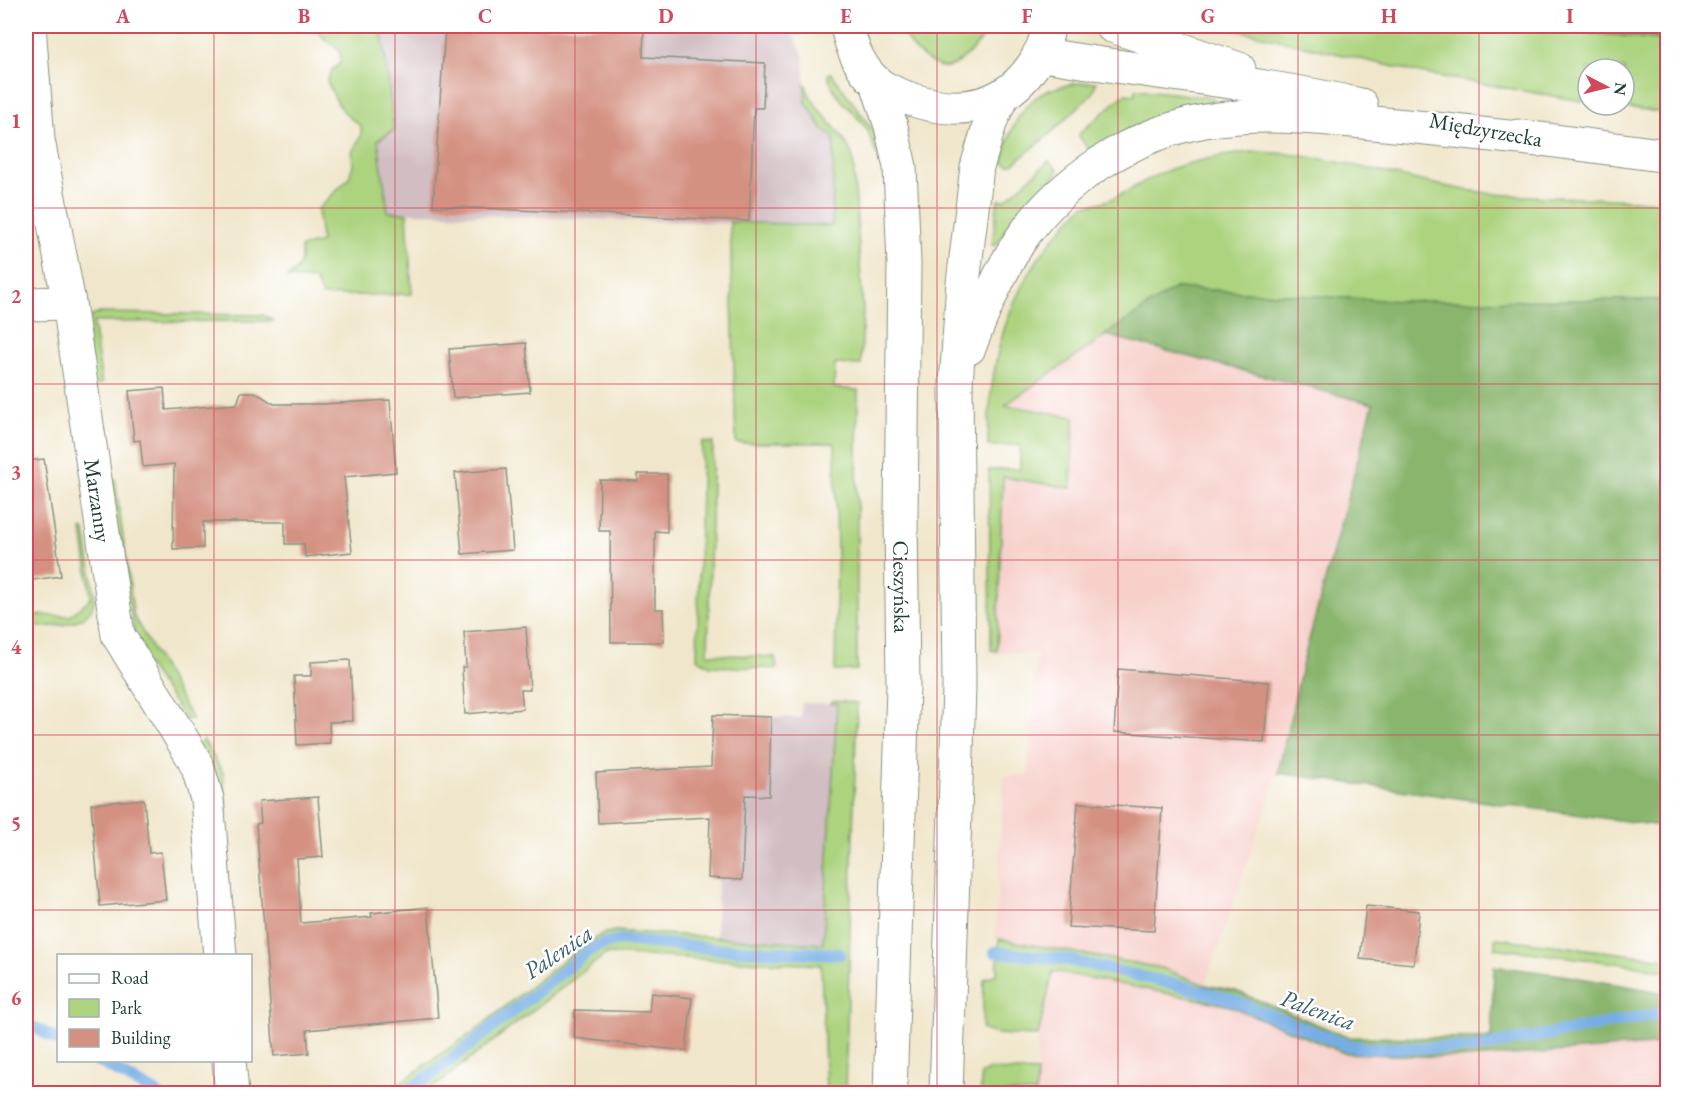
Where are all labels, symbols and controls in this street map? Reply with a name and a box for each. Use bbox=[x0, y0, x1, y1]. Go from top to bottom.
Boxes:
text: A bbox=[115, 3, 131, 29]
text: B bbox=[298, 3, 310, 29]
text: C bbox=[478, 3, 492, 29]
text: D bbox=[658, 3, 674, 29]
text: E bbox=[840, 3, 852, 29]
text: F bbox=[1022, 3, 1033, 29]
text: G bbox=[1201, 3, 1215, 29]
text: H bbox=[1381, 3, 1397, 29]
text: I bbox=[1566, 3, 1574, 29]
north arrow bbox=[1576, 57, 1636, 117]
text: N bbox=[1609, 81, 1632, 97]
street label: Międzyrzecka bbox=[1427, 105, 1545, 154]
text: 1 bbox=[11, 108, 21, 134]
text: 2 bbox=[11, 283, 22, 309]
street label: Marzanny bbox=[77, 457, 118, 545]
text: 3 bbox=[11, 459, 21, 485]
street label: Cieszyńska bbox=[886, 540, 916, 633]
text: 4 bbox=[11, 634, 22, 660]
text: 5 bbox=[11, 810, 21, 836]
water label: Palenica bbox=[517, 917, 598, 986]
legend bbox=[57, 954, 252, 1062]
text: Road bbox=[111, 966, 150, 989]
water label: Palenica bbox=[1277, 982, 1360, 1037]
text: 6 bbox=[11, 985, 22, 1011]
text: Park bbox=[111, 996, 142, 1019]
text: Building bbox=[111, 1026, 171, 1049]

